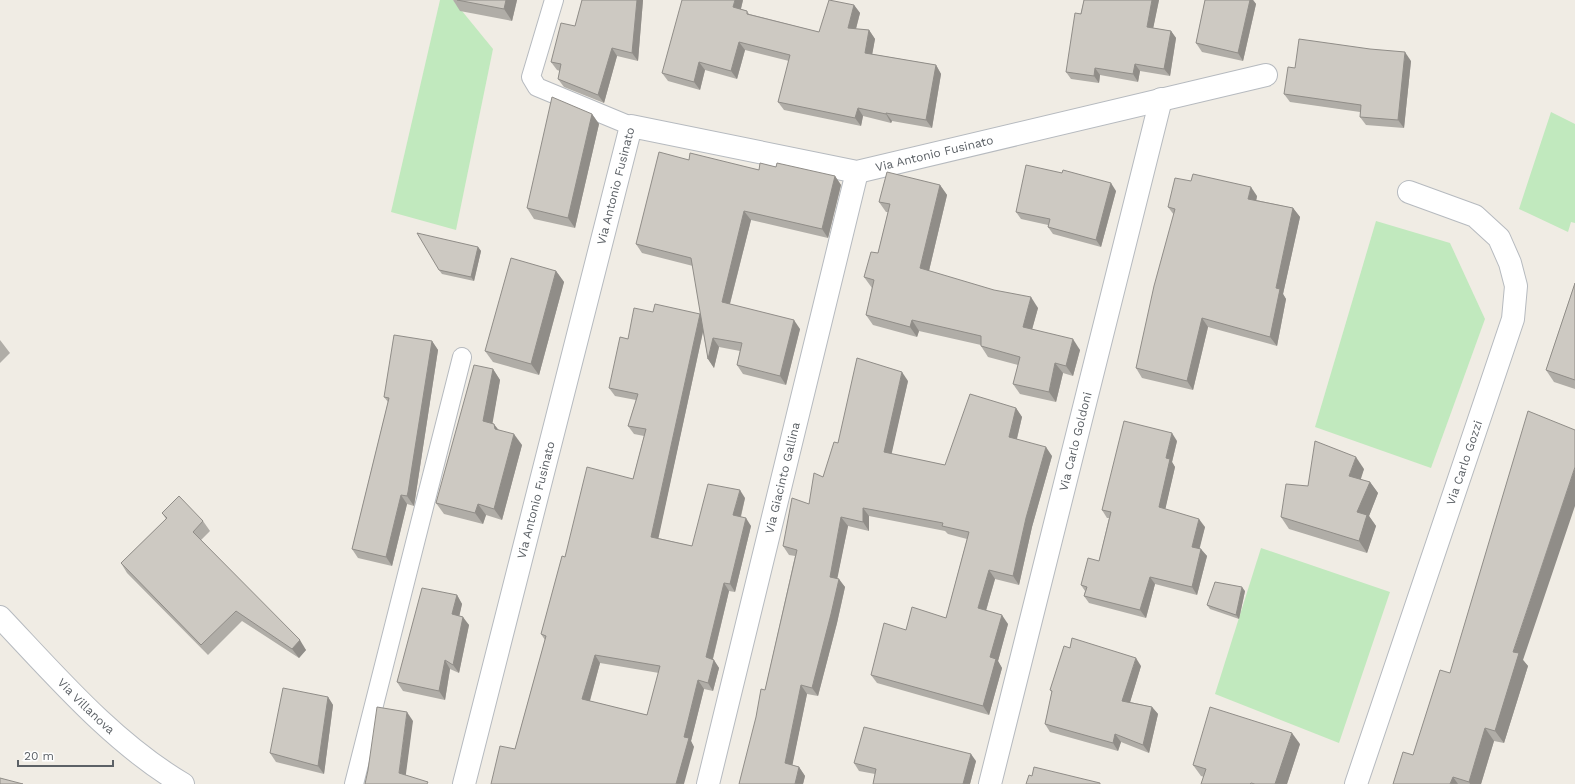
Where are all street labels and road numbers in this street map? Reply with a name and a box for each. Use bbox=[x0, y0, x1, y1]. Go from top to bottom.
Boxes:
street label: Via Antonio Fusinato bbox=[594, 126, 637, 246]
street label: Via Antonio Fusinato bbox=[874, 133, 995, 174]
street label: Via Carlo Goldoni bbox=[1056, 391, 1095, 492]
street label: Via Carlo Gozzi bbox=[1444, 419, 1485, 507]
street label: Via Giacinto Gallina bbox=[762, 421, 803, 535]
street label: Via Antonio Fusinato bbox=[514, 440, 558, 560]
street label: Via Villanova bbox=[55, 675, 117, 737]

